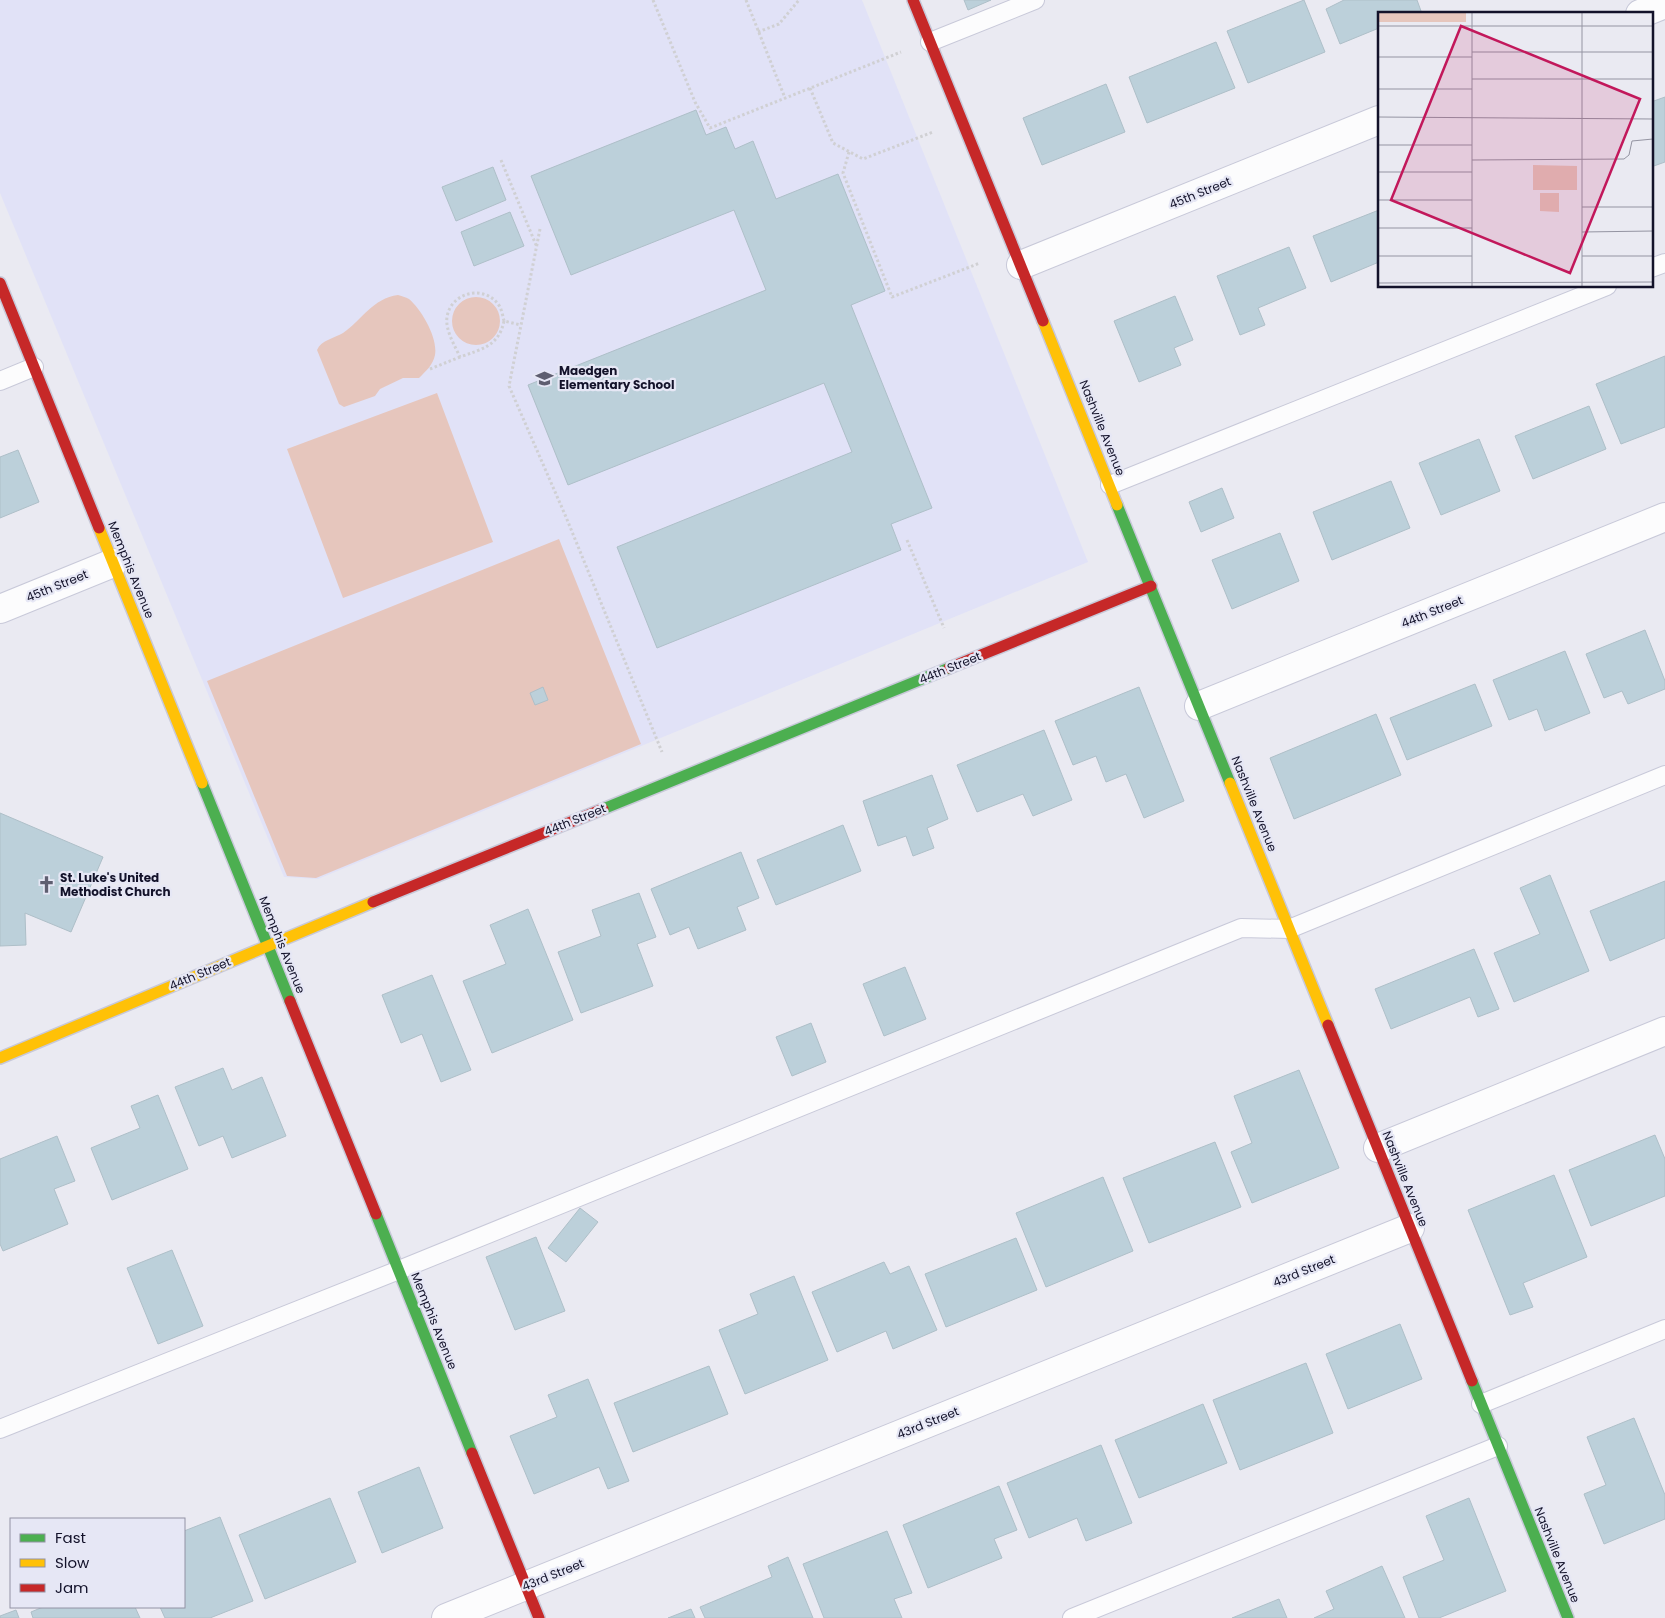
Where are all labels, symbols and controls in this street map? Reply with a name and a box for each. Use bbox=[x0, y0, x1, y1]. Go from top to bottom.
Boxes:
inset map bbox=[1378, 12, 1652, 288]
street label: 45th Street bbox=[1166, 172, 1233, 213]
place label: Maedgen Elementary School bbox=[559, 362, 674, 393]
school or university icon: Maedgen Elementary School bbox=[535, 368, 555, 388]
street label: Nashville Avenue bbox=[1076, 377, 1129, 478]
street label: Memphis Avenue bbox=[104, 519, 159, 621]
street label: 45th Street bbox=[23, 565, 90, 606]
street label: 44th Street bbox=[1398, 591, 1465, 632]
street label: 44th Street bbox=[916, 647, 983, 688]
street label: Nashville Avenue bbox=[1228, 753, 1281, 854]
street label: 44th Street bbox=[541, 799, 608, 840]
place label: St. Luke's United Methodist Church bbox=[60, 869, 171, 900]
church icon: St. Luke's United Methodist Church bbox=[36, 875, 56, 895]
street label: Memphis Avenue bbox=[255, 894, 310, 996]
street label: 44th Street bbox=[166, 953, 233, 994]
street label: Nashville Avenue bbox=[1379, 1128, 1432, 1229]
street label: 43rd Street bbox=[1270, 1250, 1337, 1291]
street label: Memphis Avenue bbox=[407, 1270, 462, 1372]
street label: 43rd Street bbox=[894, 1402, 961, 1443]
street label: Nashville Avenue bbox=[1531, 1504, 1584, 1605]
legend bbox=[10, 1518, 185, 1608]
text: Fast bbox=[55, 1527, 86, 1548]
text: Slow bbox=[55, 1552, 90, 1573]
street label: 43rd Street bbox=[519, 1554, 586, 1595]
text: Jam bbox=[55, 1577, 89, 1598]

